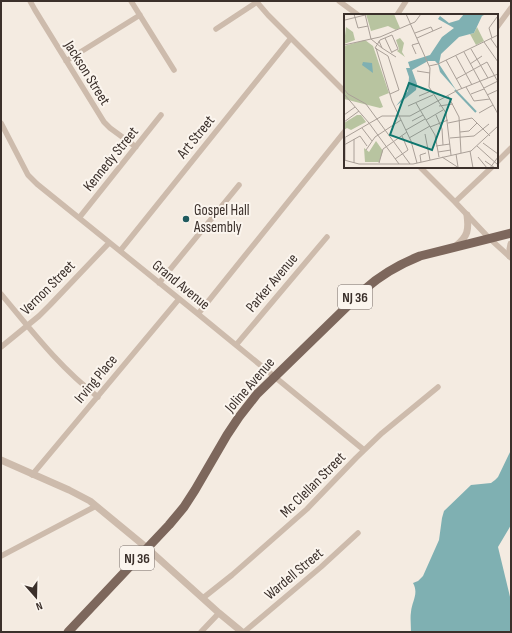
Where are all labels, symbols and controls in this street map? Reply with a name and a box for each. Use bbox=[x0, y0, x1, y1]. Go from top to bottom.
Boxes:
inset map bbox=[344, 14, 498, 168]
street label: Jackson Street bbox=[59, 36, 114, 109]
street label: Art Street bbox=[172, 111, 219, 163]
street label: Kennedy Street bbox=[79, 123, 143, 195]
place label: Gospel Hall Assembly bbox=[193, 201, 250, 237]
marker: Gospel Hall Assembly bbox=[181, 214, 191, 224]
street label: Parker Avenue bbox=[242, 250, 302, 316]
street label: Vernon Street bbox=[17, 256, 80, 319]
street label: Grand Avenue bbox=[148, 256, 214, 314]
road number: NJ 36 bbox=[338, 285, 372, 309]
street label: Irving Place bbox=[70, 351, 122, 407]
street label: Joline Avenue bbox=[220, 354, 279, 417]
street label: Mc Clellan Street bbox=[276, 448, 350, 522]
street label: Wardell Street bbox=[261, 544, 328, 604]
road number: NJ 36 bbox=[120, 546, 154, 570]
north arrow bbox=[16, 577, 56, 617]
text: N bbox=[34, 599, 44, 613]

